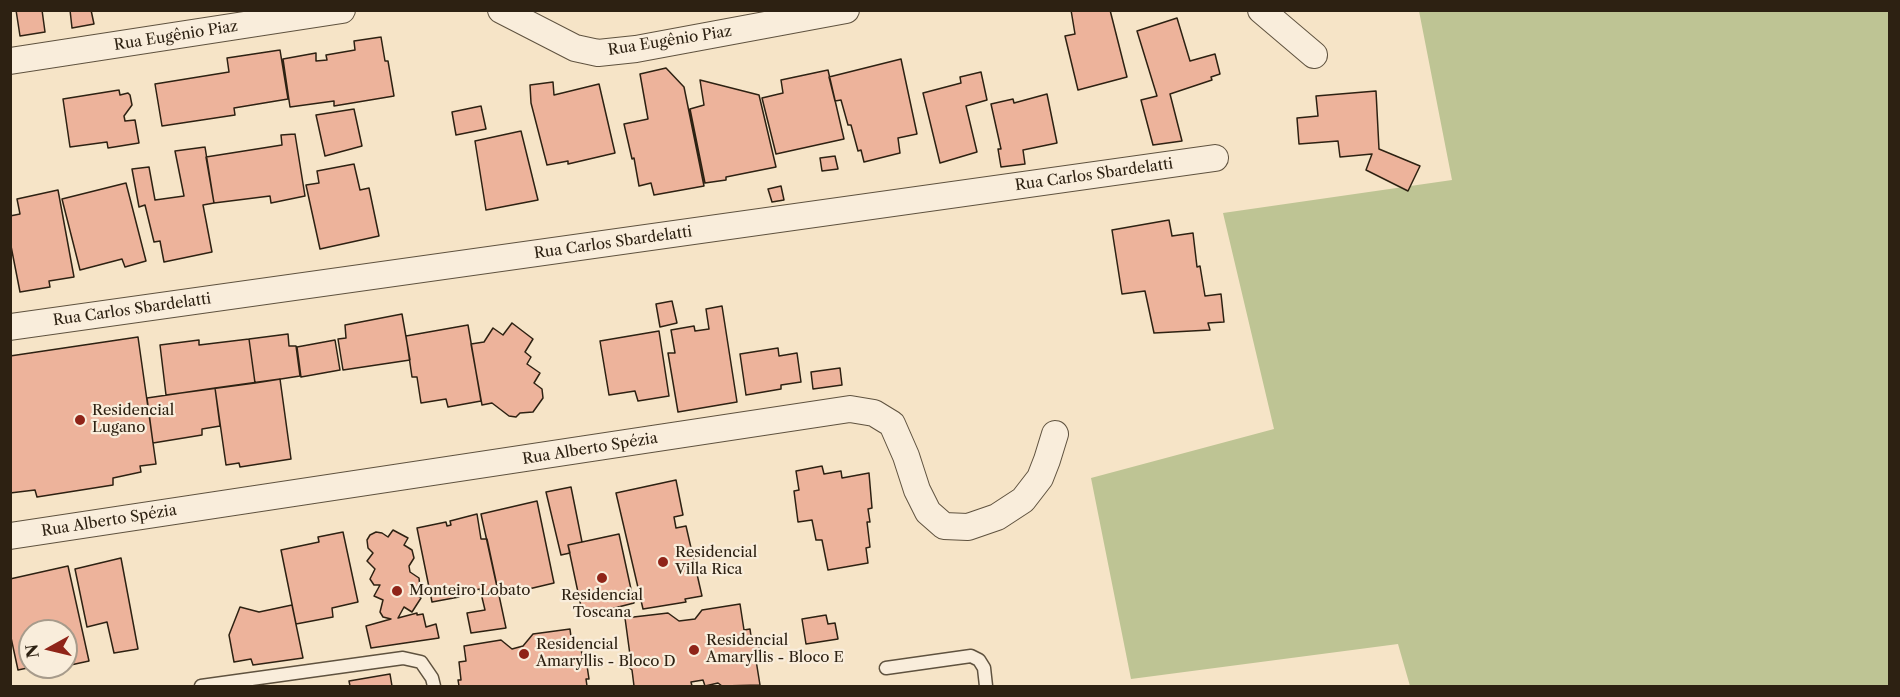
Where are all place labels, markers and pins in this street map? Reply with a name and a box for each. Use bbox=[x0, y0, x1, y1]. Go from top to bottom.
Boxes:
place label: Residencial Lugano bbox=[92, 402, 174, 437]
marker: Residencial Lugano bbox=[73, 413, 87, 427]
place label: Residencial Villa Rica bbox=[675, 544, 757, 579]
marker: Residencial Villa Rica bbox=[656, 555, 670, 569]
marker: Residencial Toscana bbox=[595, 571, 609, 585]
place label: Monteiro Lobato bbox=[409, 582, 530, 600]
marker: Monteiro Lobato bbox=[390, 584, 404, 598]
place label: Residencial Toscana bbox=[561, 587, 643, 622]
place label: Residencial Amaryllis - Bloco E bbox=[706, 632, 844, 667]
place label: Residencial Amaryllis - Bloco D bbox=[536, 636, 676, 671]
marker: Residencial Amaryllis - Bloco E bbox=[687, 643, 701, 657]
marker: Residencial Amaryllis - Bloco D bbox=[517, 647, 531, 661]

